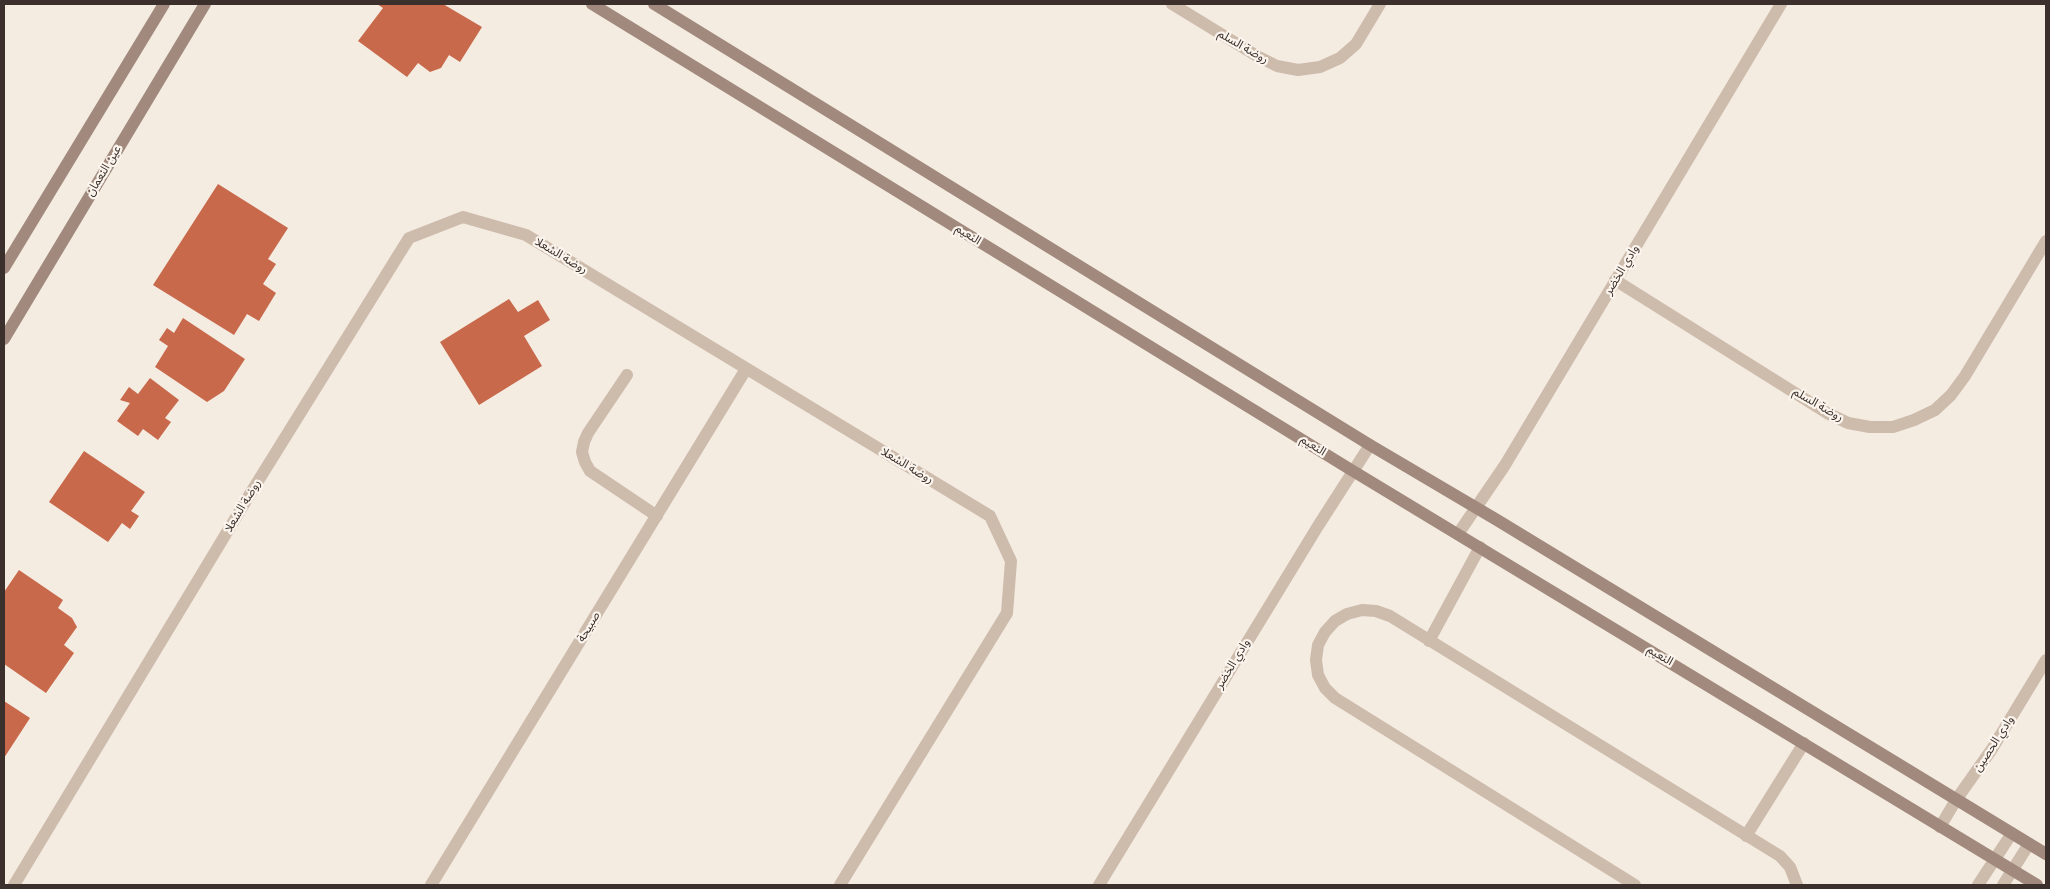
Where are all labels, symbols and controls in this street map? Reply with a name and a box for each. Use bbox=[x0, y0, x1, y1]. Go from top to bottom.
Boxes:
street label: روضة السلم bbox=[1215, 27, 1271, 67]
street label: عين النعمان bbox=[83, 143, 125, 199]
street label: النعيم bbox=[952, 222, 984, 248]
street label: روضة الشعلا bbox=[532, 235, 590, 277]
street label: وادي الخضر bbox=[1602, 243, 1642, 297]
street label: روضة السلم bbox=[1790, 385, 1846, 425]
street label: النعيم bbox=[1297, 433, 1329, 459]
street label: روضة الشعلا bbox=[878, 445, 936, 487]
street label: روضة الشعلا bbox=[222, 477, 264, 535]
street label: صبيحة bbox=[574, 609, 604, 645]
street label: وادي الخضر bbox=[1213, 637, 1253, 691]
street label: النعيم bbox=[1644, 643, 1676, 669]
street label: وادي الحصين bbox=[1971, 713, 2017, 775]

